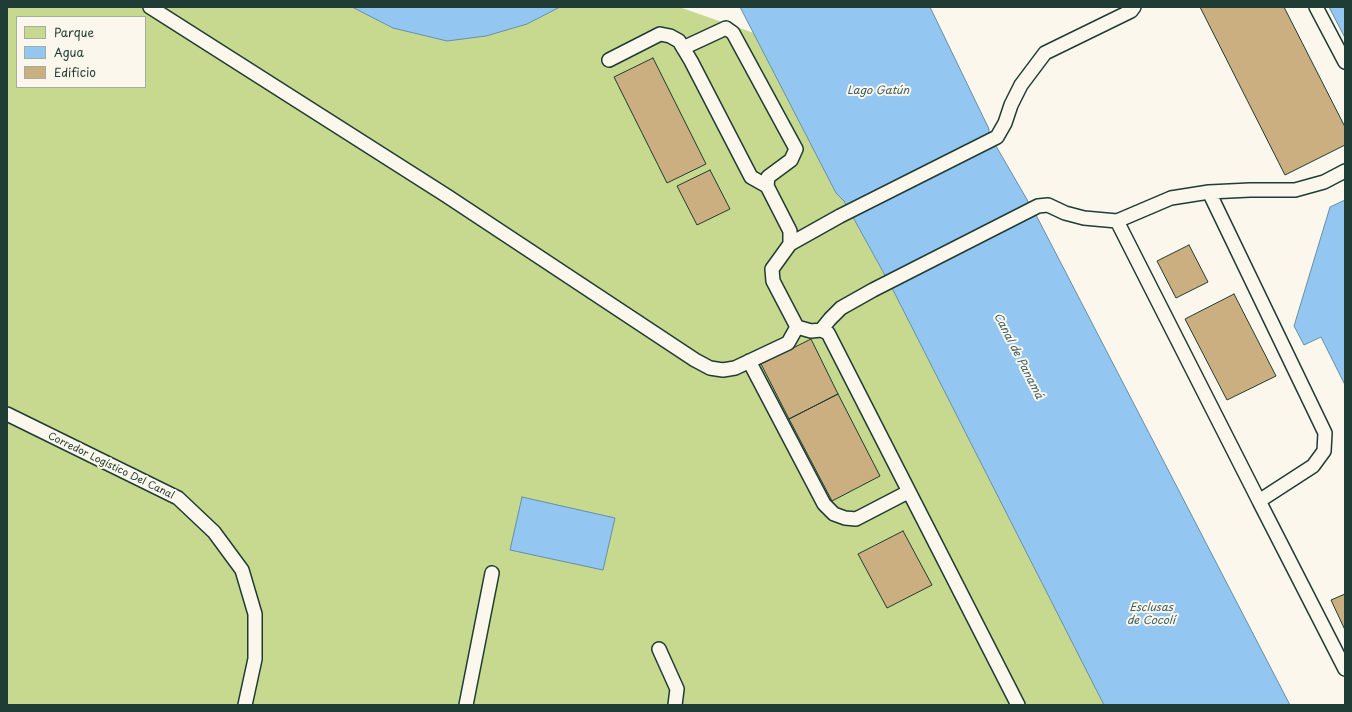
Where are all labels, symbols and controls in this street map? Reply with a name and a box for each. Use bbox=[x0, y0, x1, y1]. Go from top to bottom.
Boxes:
legend bbox=[16, 16, 146, 88]
text: Parque bbox=[54, 23, 94, 41]
text: Agua bbox=[54, 43, 84, 61]
text: Edificio bbox=[54, 63, 96, 81]
water label: Lago Gatún bbox=[847, 84, 909, 98]
water label: Canal de Panamá bbox=[991, 311, 1045, 401]
street label: Corredor Logístico Del Canal bbox=[46, 430, 176, 502]
water label: Esclusas de Cocolí bbox=[1127, 601, 1175, 627]

